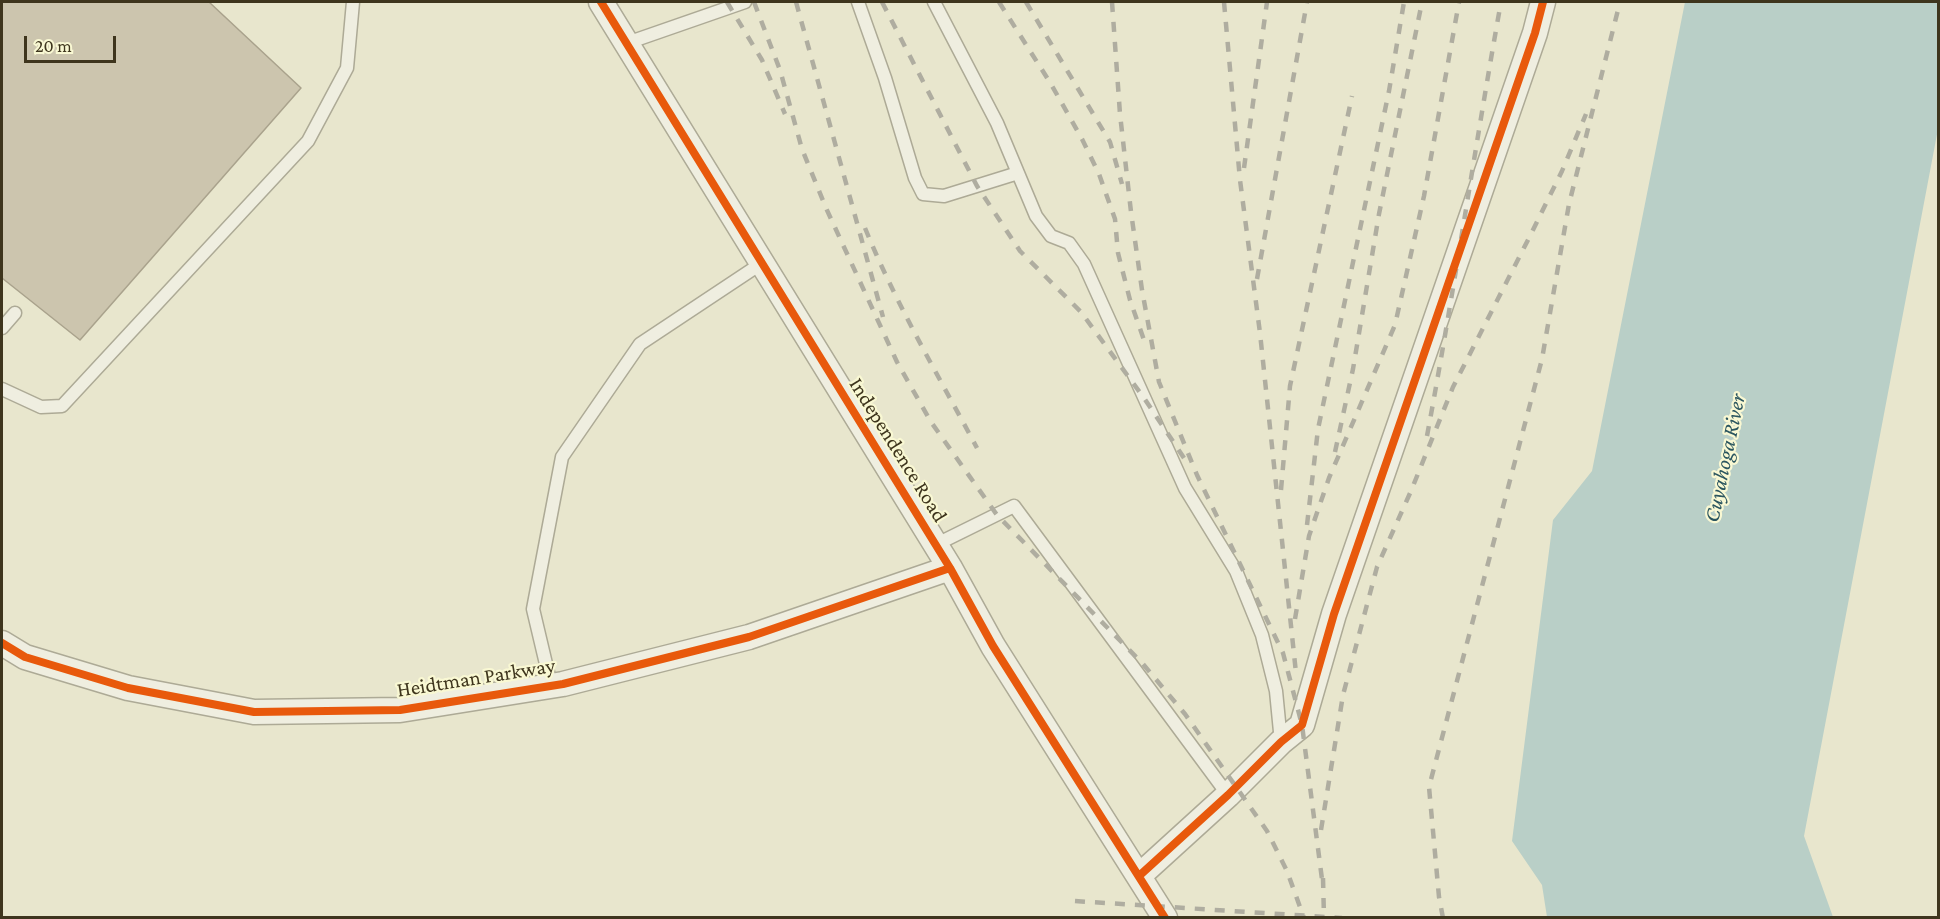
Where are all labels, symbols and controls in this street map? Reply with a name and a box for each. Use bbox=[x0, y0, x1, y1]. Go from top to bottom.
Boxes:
scale bar bbox=[27, 24, 118, 62]
text: 20 m bbox=[35, 36, 72, 56]
street label: Independence Road bbox=[844, 373, 952, 527]
water label: Cuyahoga River bbox=[1699, 391, 1751, 525]
street label: Heidtman Parkway bbox=[395, 653, 557, 703]

